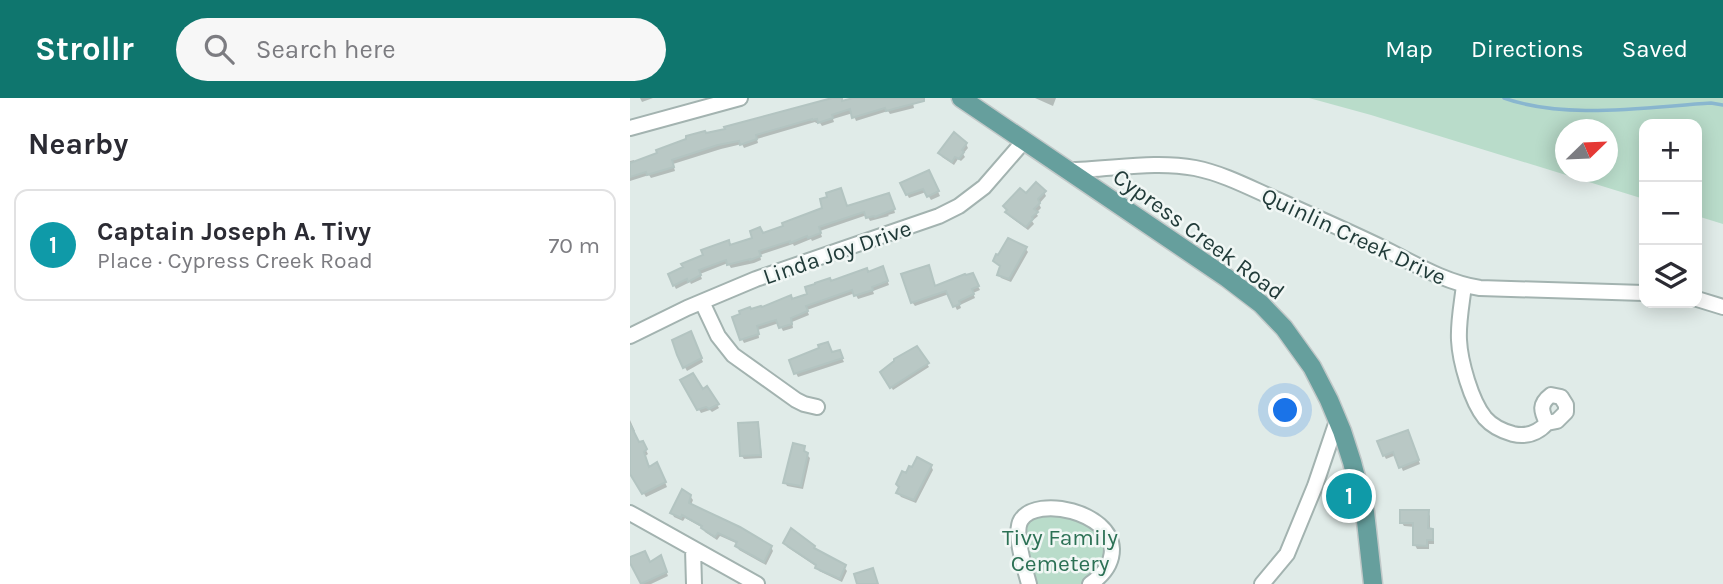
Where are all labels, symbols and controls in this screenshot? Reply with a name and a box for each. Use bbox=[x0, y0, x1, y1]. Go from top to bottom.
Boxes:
search box bbox=[176, 18, 666, 81]
text: Strollr bbox=[35, 30, 134, 68]
icon: search bbox=[200, 30, 238, 68]
text: Search here bbox=[256, 34, 396, 65]
text: Map bbox=[1385, 35, 1433, 63]
text: Directions bbox=[1471, 35, 1584, 63]
text: Saved bbox=[1622, 35, 1688, 63]
north arrow bbox=[1555, 119, 1618, 182]
map controls bbox=[1639, 119, 1702, 308]
button: + bbox=[1639, 119, 1702, 182]
text: Nearby bbox=[28, 126, 128, 162]
street label: Cypress Creek Road bbox=[1108, 163, 1290, 306]
street label: Quinlin Creek Drive bbox=[1257, 182, 1450, 291]
button: − bbox=[1639, 182, 1702, 245]
street label: Linda Joy Drive bbox=[759, 214, 915, 290]
text: Captain Joseph A. Tivy bbox=[97, 216, 371, 247]
text: 1 bbox=[49, 232, 57, 259]
text: 70 m bbox=[549, 232, 600, 259]
button: layers bbox=[1639, 245, 1702, 308]
text: Place · Cypress Creek Road bbox=[97, 247, 373, 274]
your location bbox=[1268, 393, 1302, 427]
pin: 1 bbox=[1326, 470, 1372, 522]
park label: Tivy Family Cemetery bbox=[1002, 524, 1118, 577]

